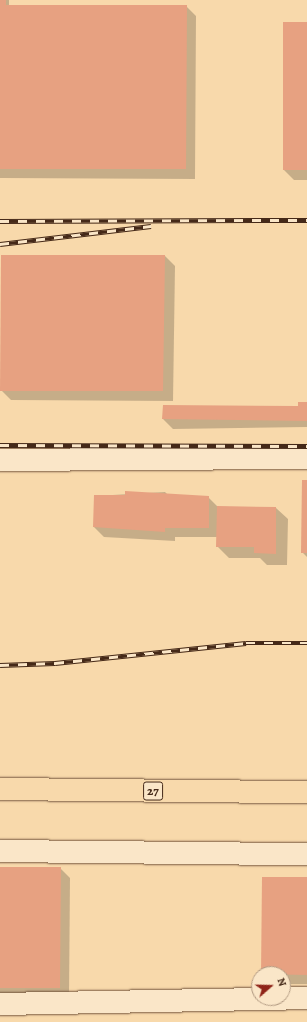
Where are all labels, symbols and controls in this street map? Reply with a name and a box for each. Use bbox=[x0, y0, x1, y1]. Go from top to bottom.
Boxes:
road number: 27 bbox=[143, 780, 163, 802]
north arrow bbox=[251, 966, 291, 1006]
text: N bbox=[273, 976, 290, 988]

